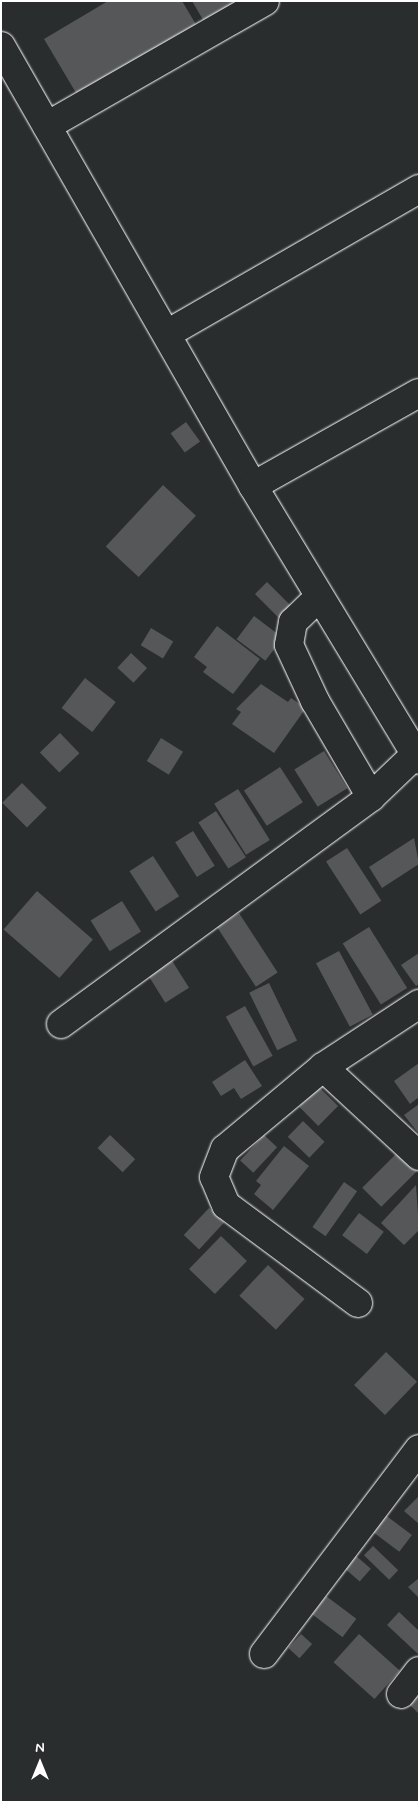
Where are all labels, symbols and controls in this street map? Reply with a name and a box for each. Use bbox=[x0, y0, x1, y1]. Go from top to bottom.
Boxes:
north arrow bbox=[15, 1738, 65, 1788]
text: N bbox=[35, 1739, 45, 1757]

